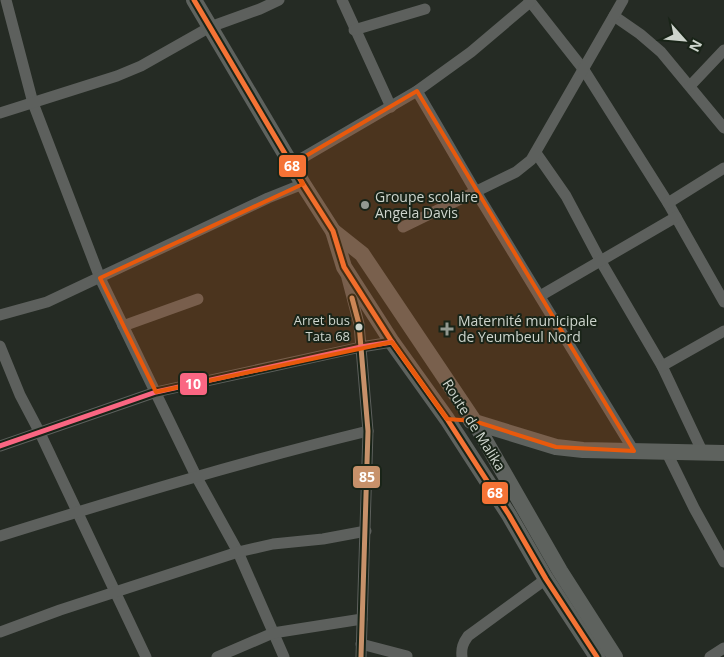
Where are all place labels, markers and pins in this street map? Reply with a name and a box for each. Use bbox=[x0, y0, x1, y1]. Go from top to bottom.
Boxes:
place label: Groupe scolaire Angela Davis bbox=[375, 187, 478, 222]
marker: Groupe scolaire Angela Davis bbox=[359, 199, 371, 211]
place label: Arret bus Tata 68 bbox=[294, 311, 350, 345]
place label: Maternité municipale de Yeumbeul Nord bbox=[458, 311, 597, 346]
marker: Arret bus Tata 68 bbox=[354, 322, 364, 332]
marker: Maternité municipale de Yeumbeul Nord bbox=[440, 322, 454, 336]

